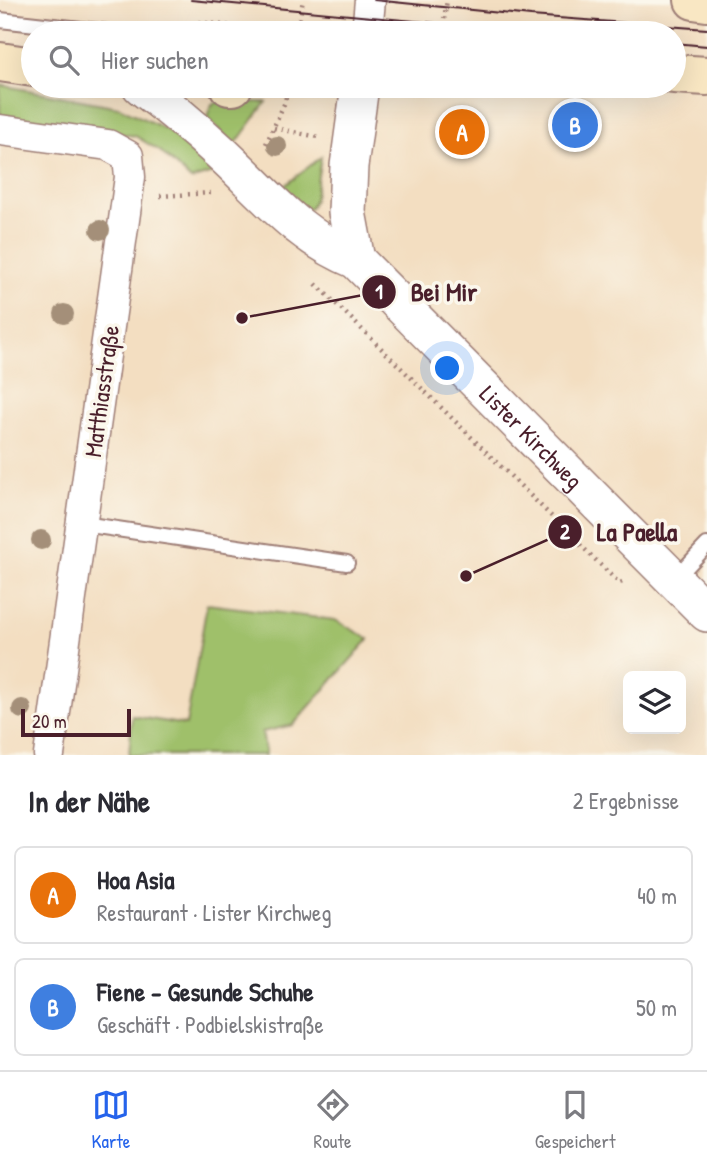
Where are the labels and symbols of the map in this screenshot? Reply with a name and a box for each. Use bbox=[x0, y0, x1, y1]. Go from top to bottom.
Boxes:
pin: B bbox=[552, 99, 598, 151]
pin: A bbox=[439, 106, 485, 158]
callout: Bei Mir bbox=[362, 268, 491, 315]
text: Bei Mir bbox=[411, 274, 478, 309]
text: 1 bbox=[375, 277, 383, 306]
street label: Matthiasstraße bbox=[76, 323, 126, 459]
your location bbox=[430, 351, 464, 385]
street label: Lister Kirchweg bbox=[473, 378, 590, 496]
callout: La Paella bbox=[548, 508, 691, 555]
text: La Paella bbox=[597, 514, 678, 549]
text: 2 bbox=[560, 517, 570, 546]
scale bar bbox=[21, 706, 131, 738]

